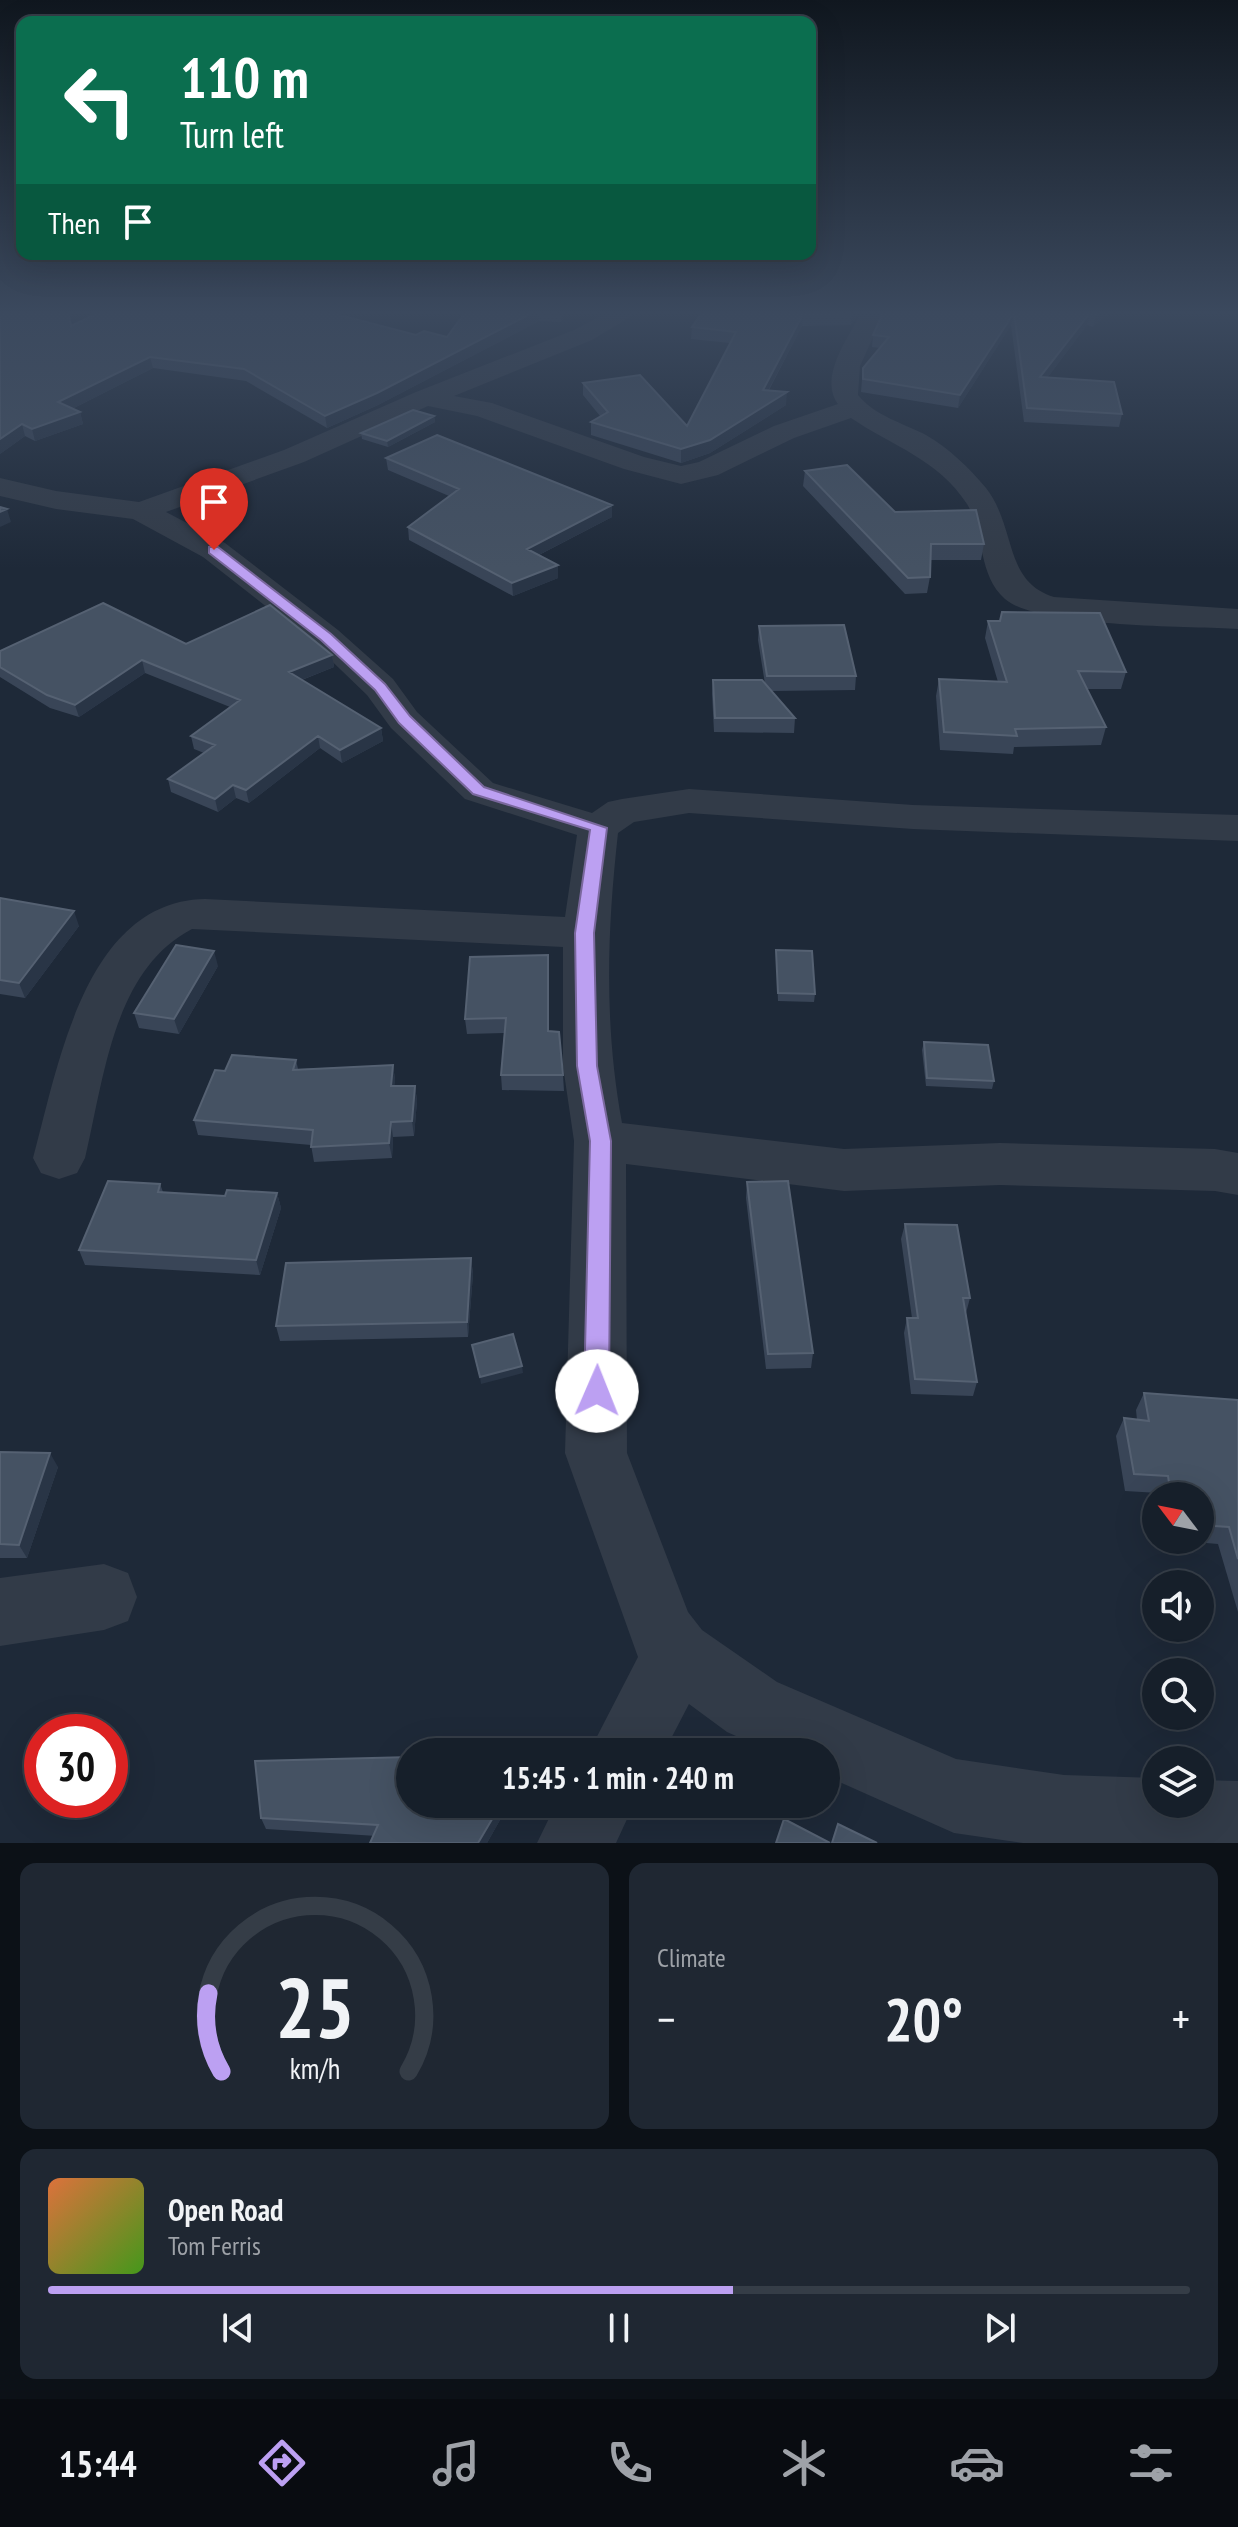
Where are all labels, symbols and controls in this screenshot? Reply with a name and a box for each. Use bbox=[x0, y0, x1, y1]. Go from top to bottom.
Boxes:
text: 110 m bbox=[180, 41, 309, 113]
icon: left bbox=[48, 48, 152, 152]
text: Turn left bbox=[180, 111, 284, 158]
icon: arrive bbox=[116, 200, 160, 244]
text: Then bbox=[48, 203, 100, 242]
pin bbox=[180, 468, 248, 550]
icon: arrive bbox=[192, 480, 236, 524]
position arrow bbox=[555, 1349, 639, 1433]
north arrow bbox=[1142, 1482, 1214, 1554]
map controls bbox=[1142, 1482, 1214, 1818]
button: sound bbox=[1142, 1570, 1214, 1642]
button: search bbox=[1142, 1658, 1214, 1730]
speed limit sign: 30 bbox=[24, 1714, 128, 1818]
button: layers bbox=[1142, 1746, 1214, 1818]
text: 15:45 · 1 min · 240 m bbox=[502, 1758, 734, 1797]
text: Climate bbox=[657, 1941, 726, 1974]
text: 25 bbox=[275, 1953, 354, 2061]
text: 20° bbox=[884, 1980, 963, 2058]
text: − bbox=[657, 1990, 675, 2047]
text: + bbox=[1172, 1990, 1190, 2047]
text: km/h bbox=[289, 2050, 340, 2087]
text: Open Road bbox=[168, 2190, 283, 2229]
text: Tom Ferris bbox=[168, 2229, 261, 2262]
icon: previous bbox=[216, 2306, 260, 2350]
icon: pause bbox=[597, 2306, 641, 2350]
icon: next bbox=[978, 2306, 1022, 2350]
icon: directions bbox=[254, 2435, 310, 2491]
icon: music bbox=[428, 2435, 484, 2491]
icon: phone bbox=[602, 2435, 658, 2491]
icon: climate bbox=[776, 2435, 832, 2491]
icon: car bbox=[949, 2435, 1005, 2491]
icon: filters bbox=[1123, 2435, 1179, 2491]
text: 15:44 bbox=[59, 2440, 137, 2487]

